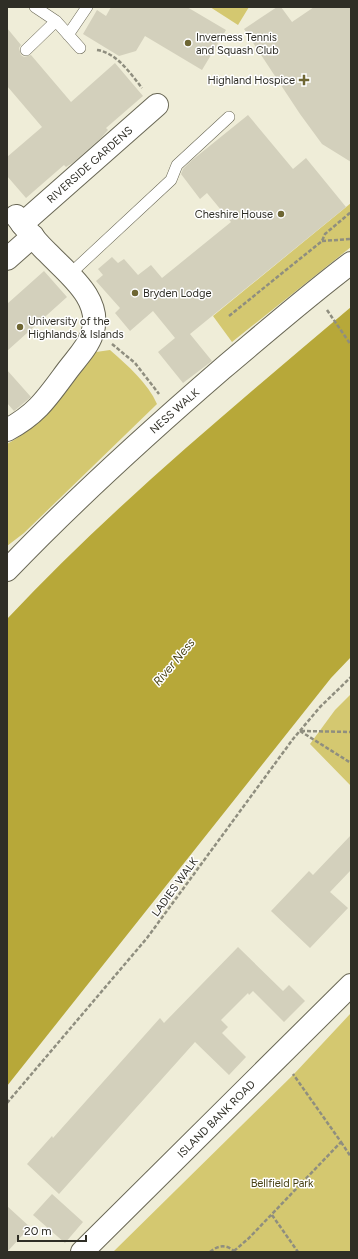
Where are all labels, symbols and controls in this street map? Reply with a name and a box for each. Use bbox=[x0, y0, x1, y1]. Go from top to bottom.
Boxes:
place label: Inverness Tennis and Squash Club bbox=[196, 31, 279, 57]
marker: Inverness Tennis and Squash Club bbox=[183, 38, 193, 48]
place label: Highland Hospice bbox=[207, 74, 295, 87]
marker: Highland Hospice bbox=[298, 74, 310, 86]
street label: RIVERSIDE GARDENS bbox=[44, 123, 135, 206]
place label: Cheshire House bbox=[195, 208, 273, 221]
marker: Cheshire House bbox=[276, 209, 286, 219]
place label: Bryden Lodge bbox=[143, 287, 211, 300]
marker: Bryden Lodge bbox=[130, 288, 140, 298]
place label: University of the Highlands & Islands bbox=[28, 315, 124, 341]
marker: University of the Highlands & Islands bbox=[15, 322, 25, 332]
street label: NESS WALK bbox=[147, 385, 202, 436]
water label: River Ness bbox=[150, 635, 198, 688]
street label: LADIES WALK bbox=[149, 855, 201, 919]
street label: ISLAND BANK ROAD bbox=[175, 1077, 258, 1160]
park label: Bellfield Park bbox=[251, 1177, 314, 1190]
scale bar bbox=[18, 1217, 86, 1243]
text: 20 m bbox=[24, 1224, 52, 1238]

